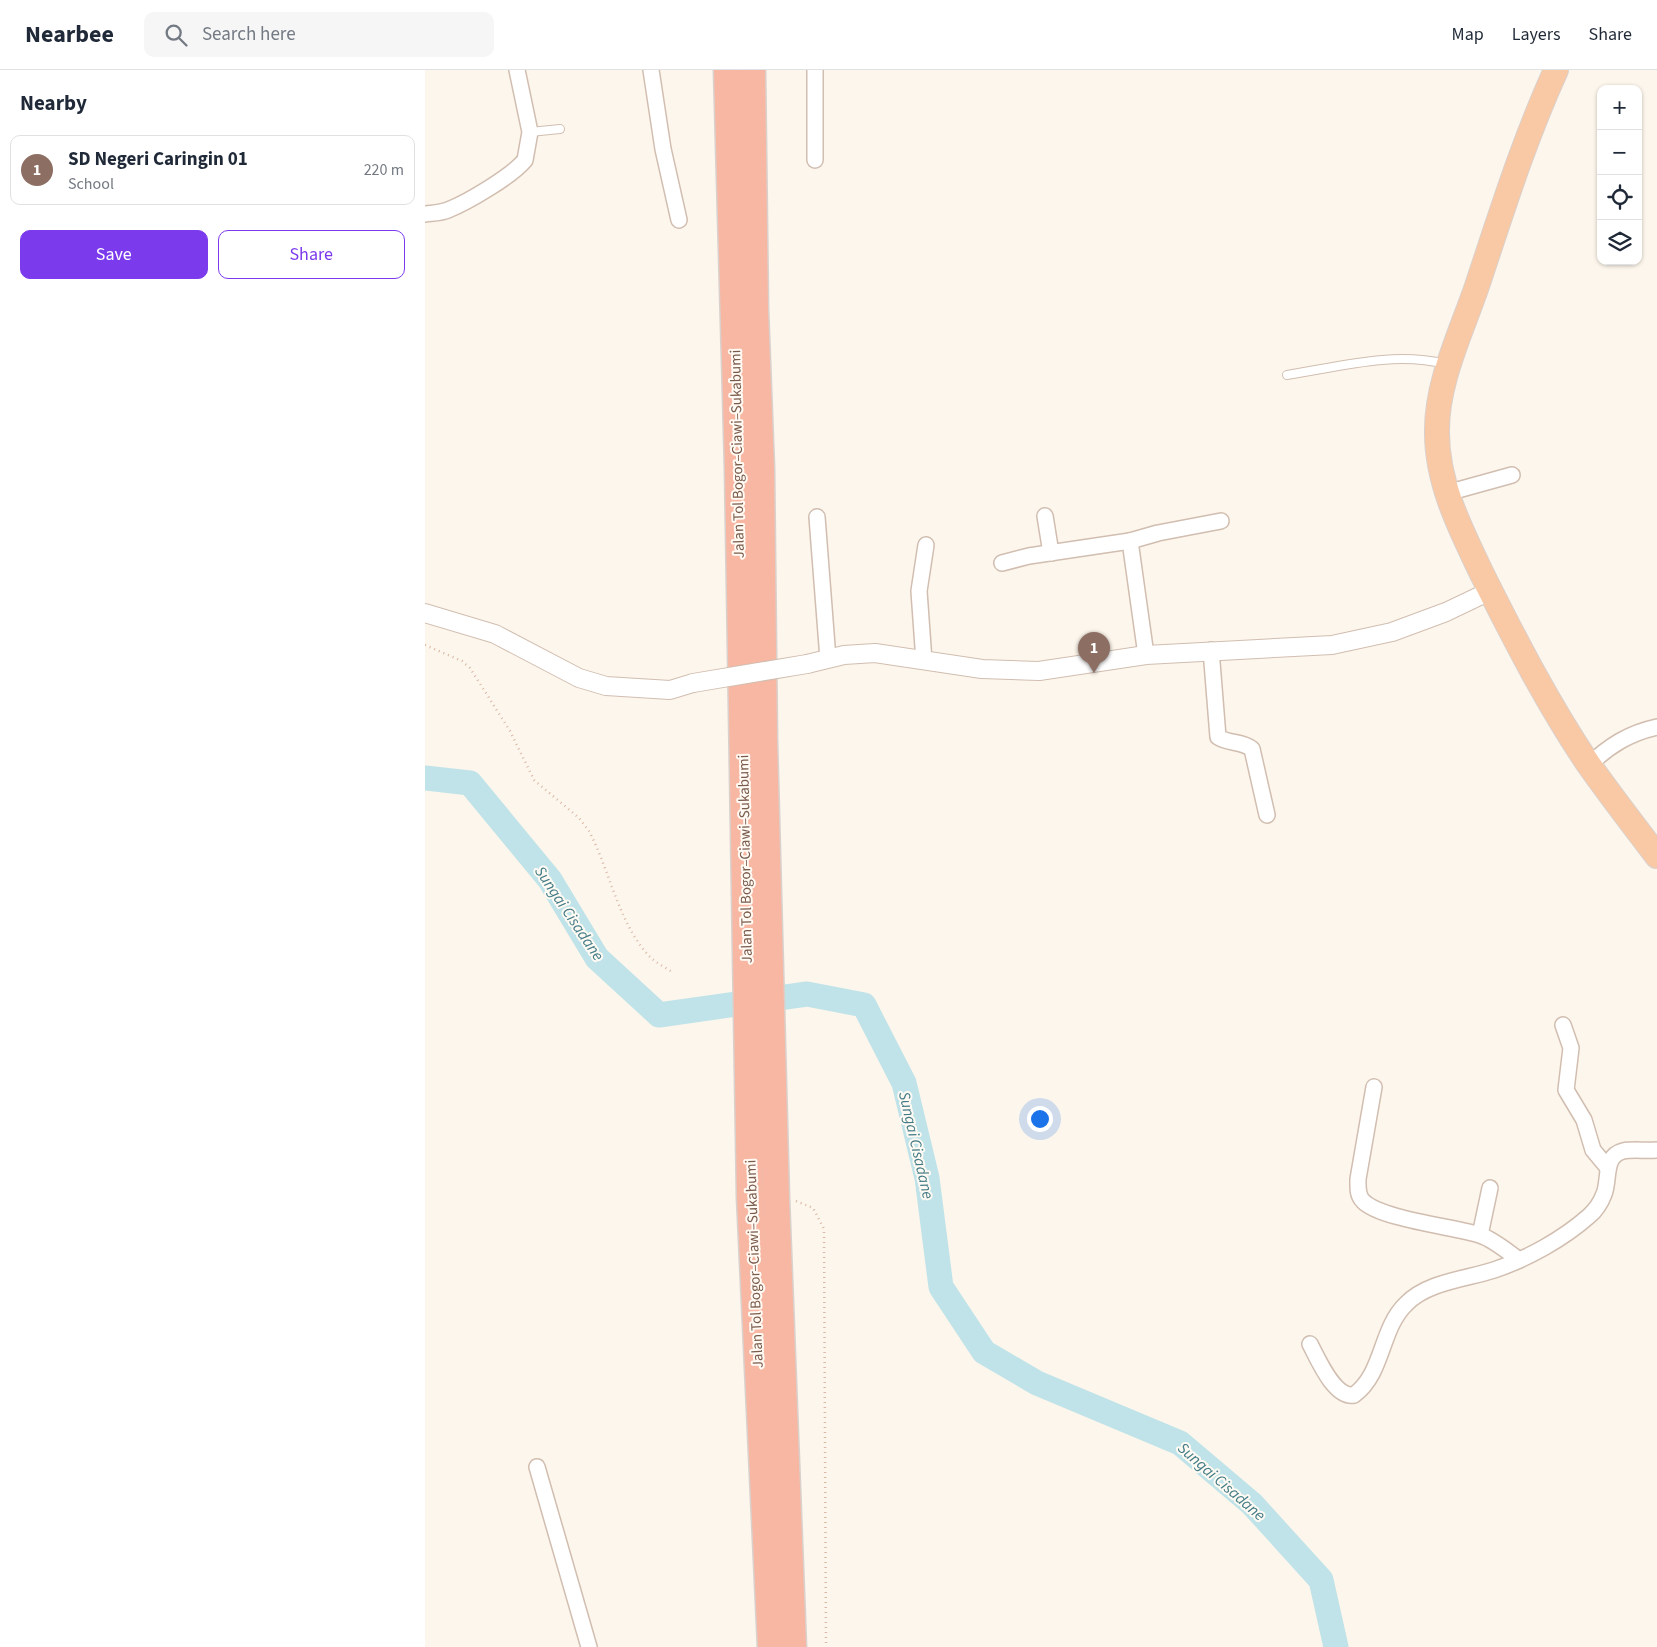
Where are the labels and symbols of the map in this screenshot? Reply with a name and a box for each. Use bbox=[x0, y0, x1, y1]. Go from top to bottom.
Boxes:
street label: Jalan Tol Bogor–Ciawi–Sukabumi bbox=[725, 350, 750, 558]
pin: 1 bbox=[1078, 632, 1110, 673]
street label: Jalan Tol Bogor–Ciawi–Sukabumi bbox=[733, 755, 758, 963]
water label: Sungai Cisadane bbox=[529, 862, 609, 965]
water label: Sungai Cisadane bbox=[893, 1089, 939, 1201]
your location bbox=[1027, 1106, 1053, 1132]
street label: Jalan Tol Bogor–Ciawi–Sukabumi bbox=[740, 1159, 769, 1369]
water label: Sungai Cisadane bbox=[1173, 1437, 1270, 1526]

